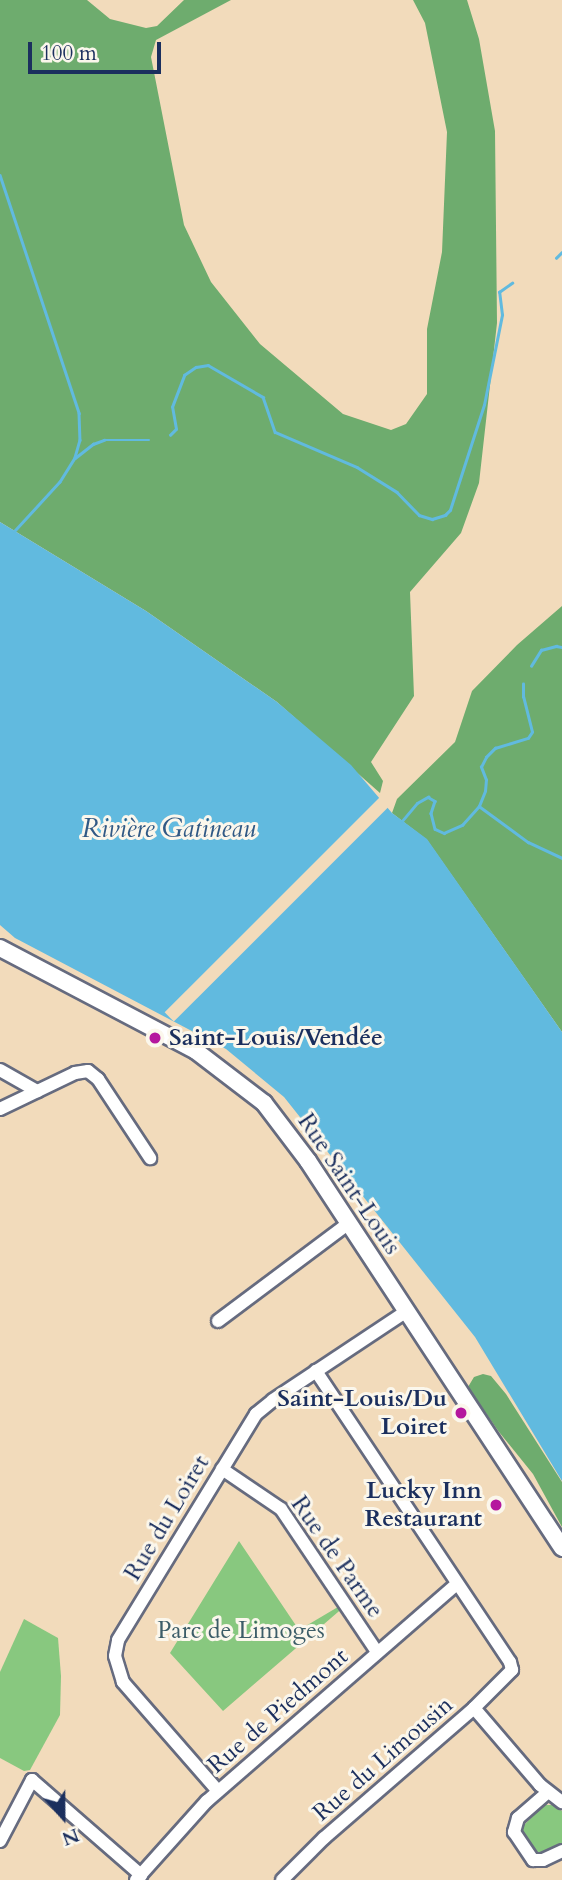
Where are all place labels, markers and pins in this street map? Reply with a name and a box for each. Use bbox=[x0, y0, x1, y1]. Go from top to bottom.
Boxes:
place label: Saint-Louis/Vendée bbox=[169, 1024, 383, 1052]
marker: Saint-Louis/Vendée bbox=[147, 1030, 163, 1046]
place label: Saint-Louis/Du Loiret bbox=[277, 1385, 447, 1441]
marker: Saint-Louis/Du Loiret bbox=[453, 1405, 469, 1421]
place label: Lucky Inn Restaurant bbox=[365, 1477, 482, 1533]
marker: Lucky Inn Restaurant bbox=[488, 1497, 504, 1513]

